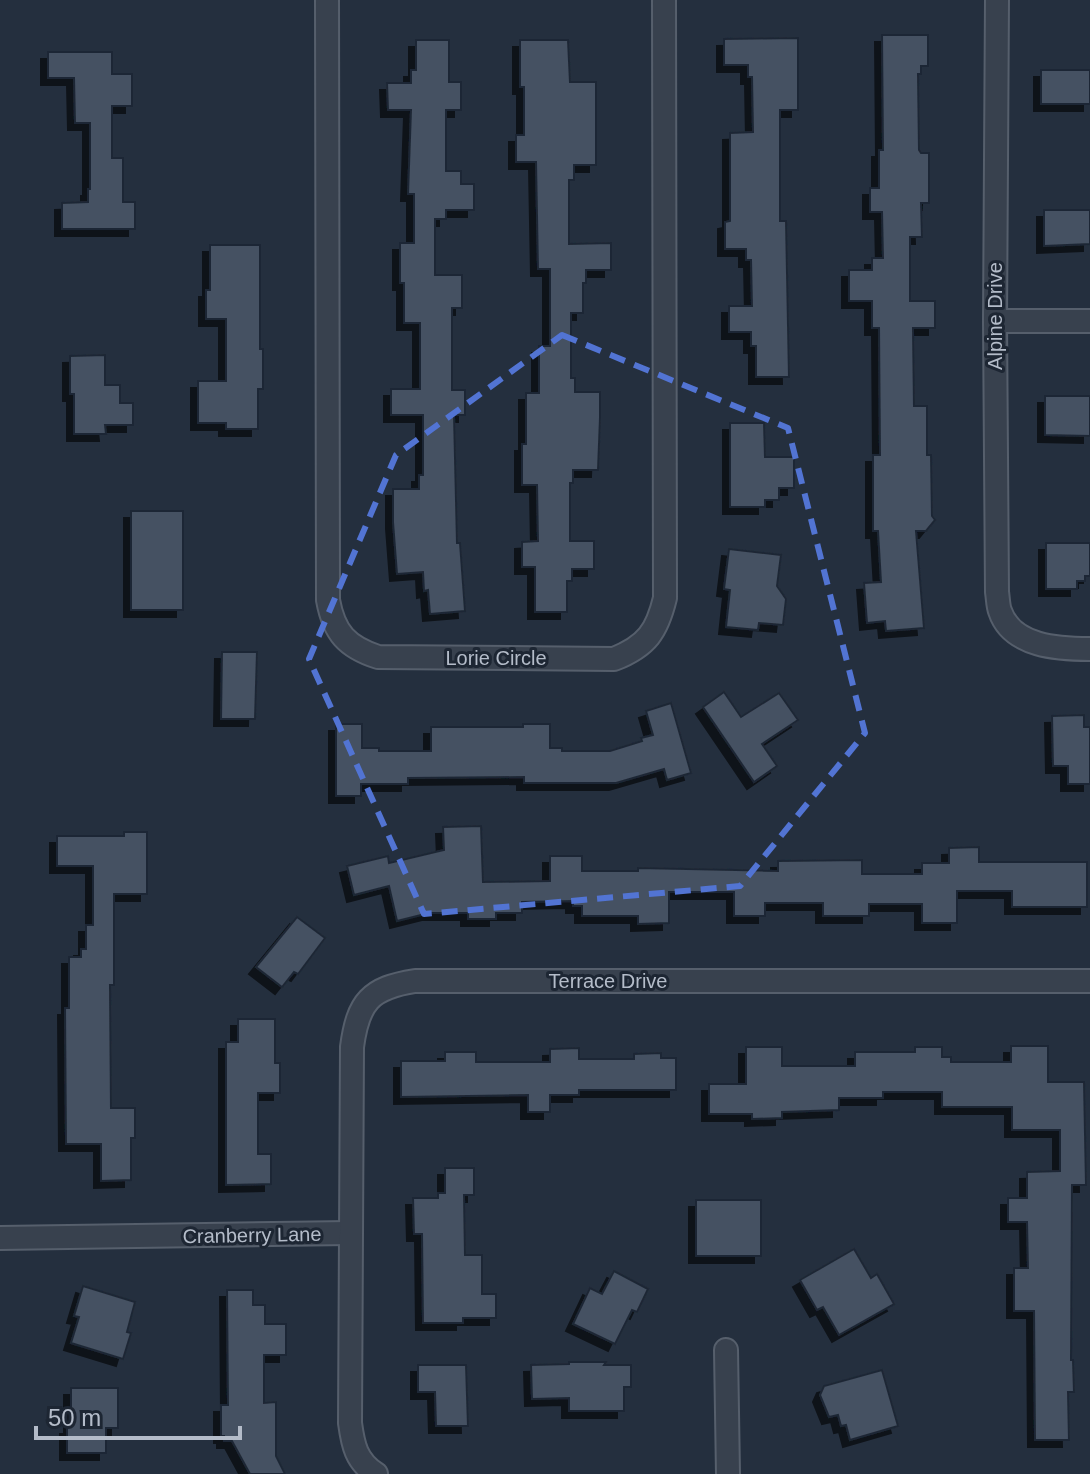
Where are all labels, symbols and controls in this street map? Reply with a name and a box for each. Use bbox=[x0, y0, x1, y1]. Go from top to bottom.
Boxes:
street label: Alpine Drive bbox=[984, 262, 1006, 370]
street label: Lorie Circle bbox=[445, 647, 547, 669]
street label: Terrace Drive bbox=[549, 970, 667, 992]
street label: Cranberry Lane bbox=[182, 1223, 322, 1247]
scale bar bbox=[36, 1390, 240, 1440]
text: 50 m bbox=[48, 1404, 101, 1431]

